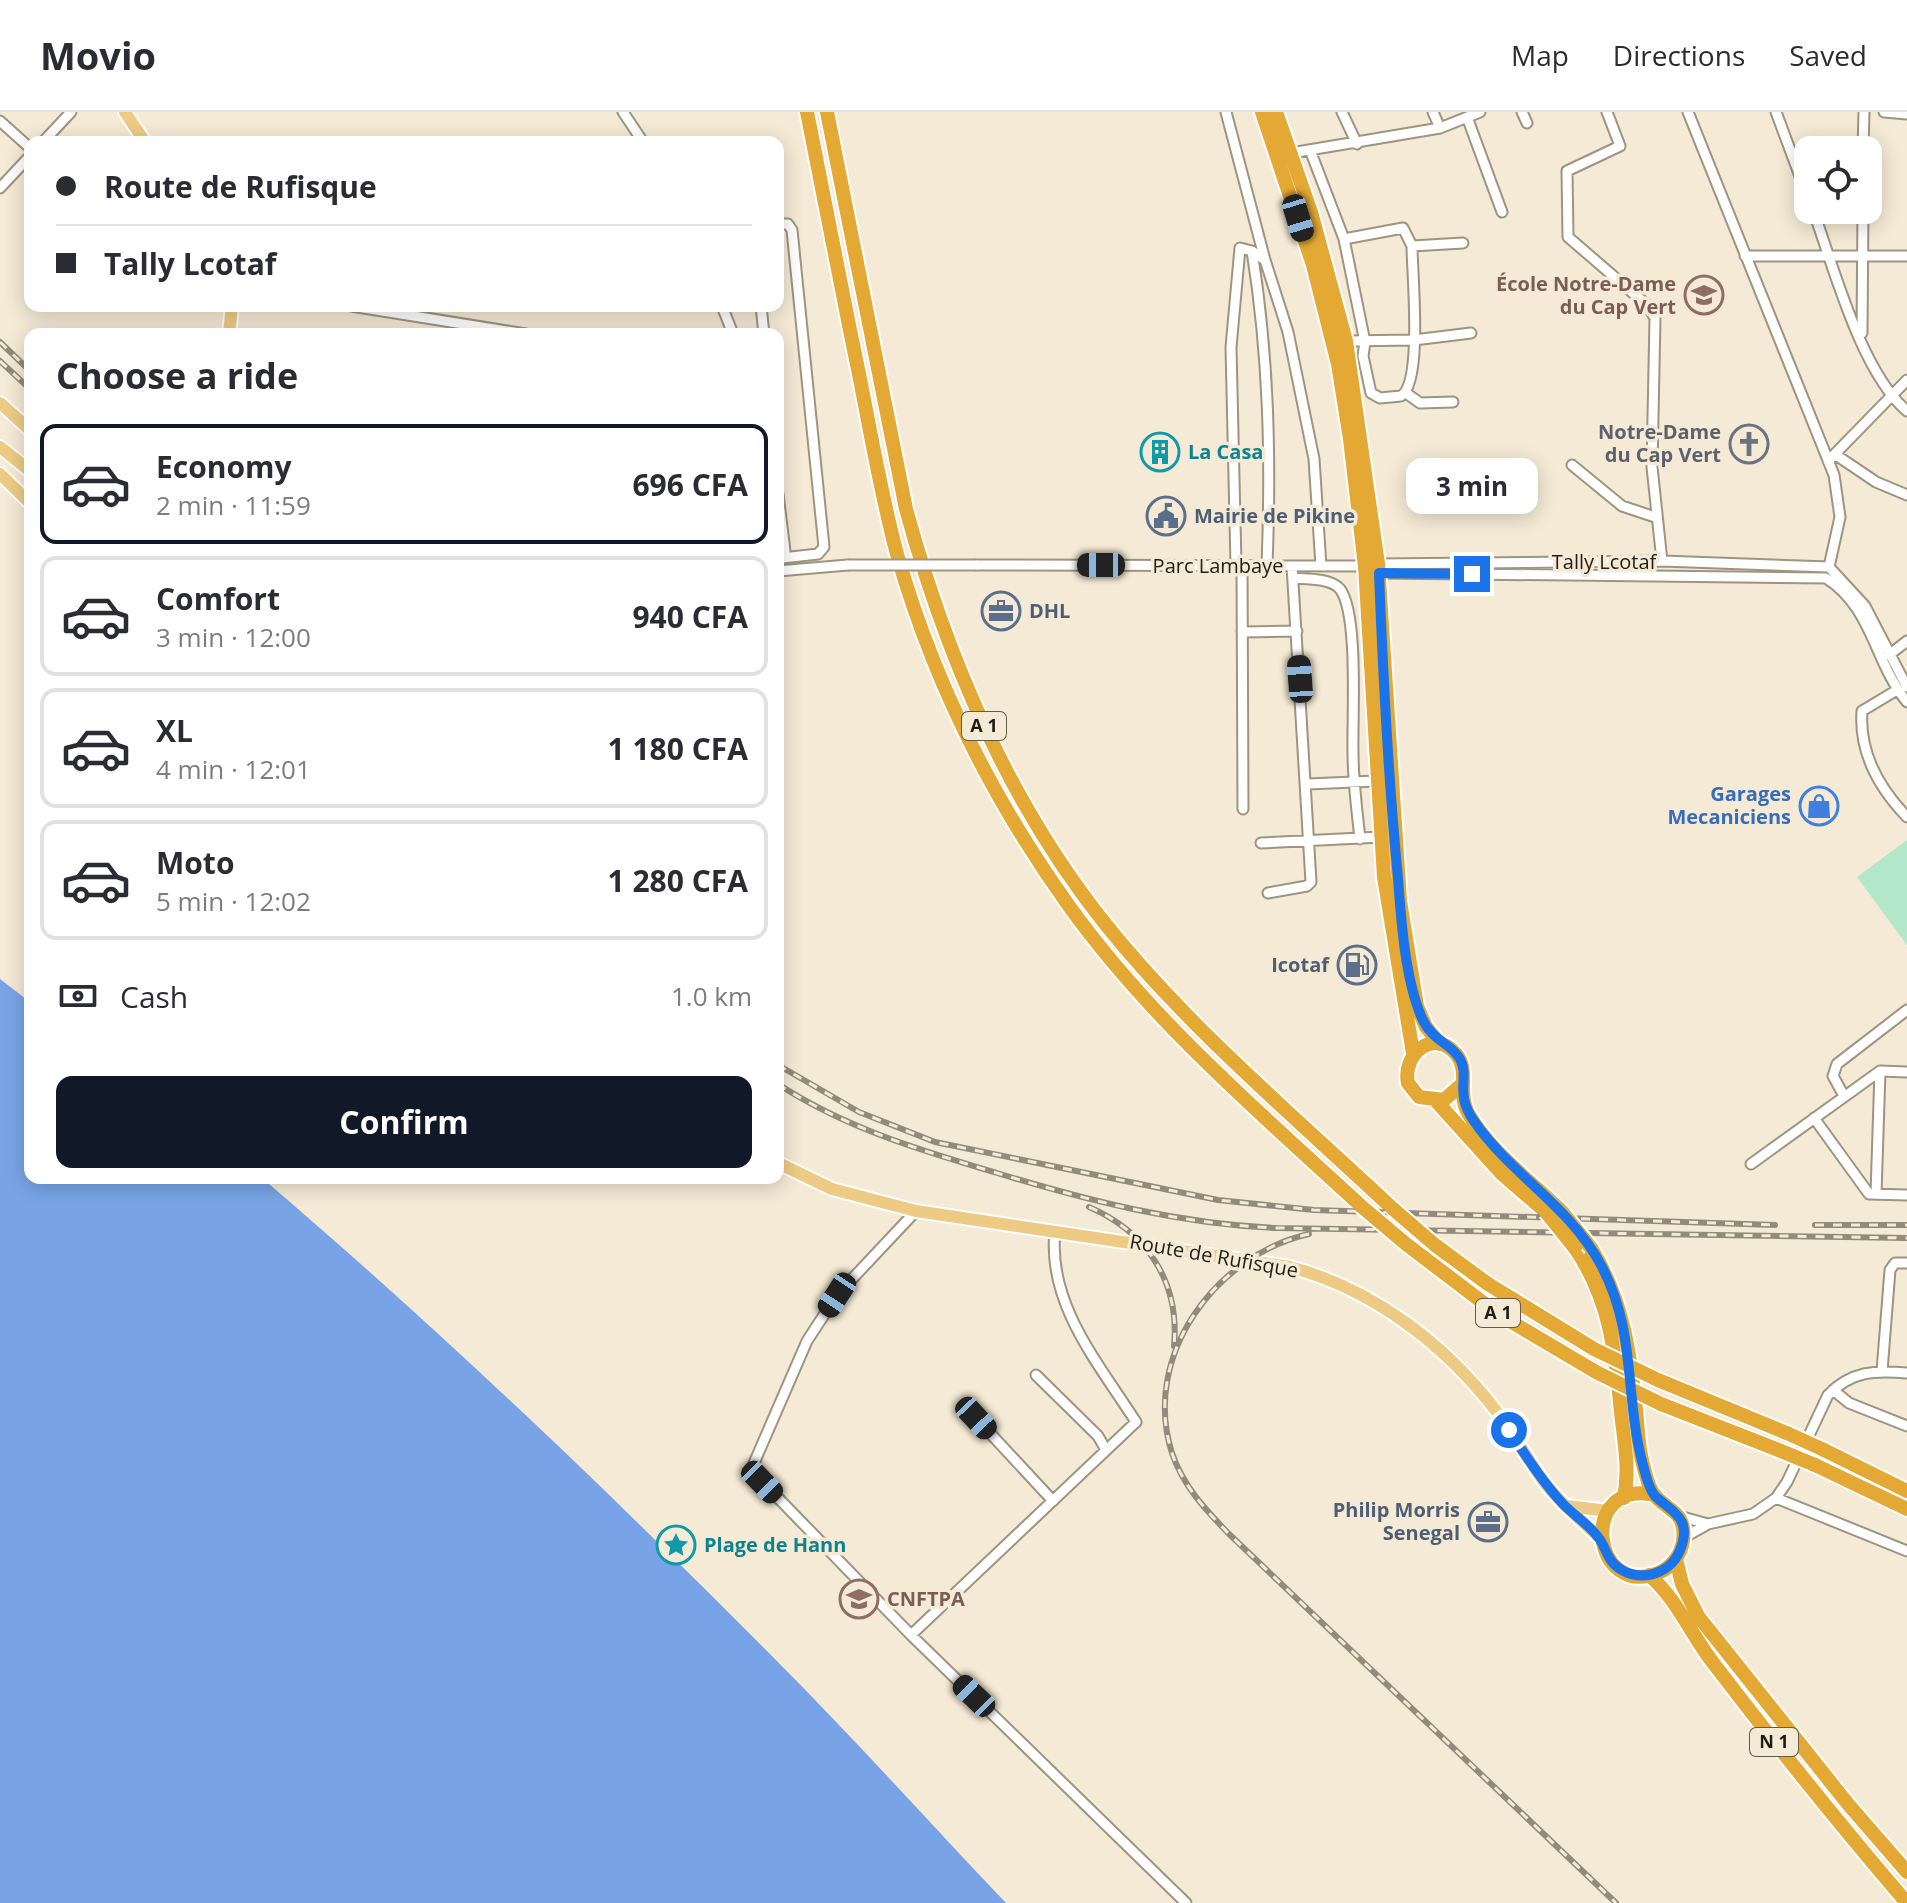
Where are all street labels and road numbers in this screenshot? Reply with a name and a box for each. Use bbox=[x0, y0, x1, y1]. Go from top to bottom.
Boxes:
street label: Tally Lcotaf bbox=[1552, 548, 1658, 575]
street label: Parc Lambaye bbox=[1153, 552, 1283, 579]
road number: A 1 bbox=[962, 712, 1006, 740]
street label: Route de Rufisque bbox=[1128, 1227, 1300, 1284]
road number: A 1 bbox=[1476, 1299, 1520, 1327]
road number: N 1 bbox=[1750, 1728, 1798, 1756]

